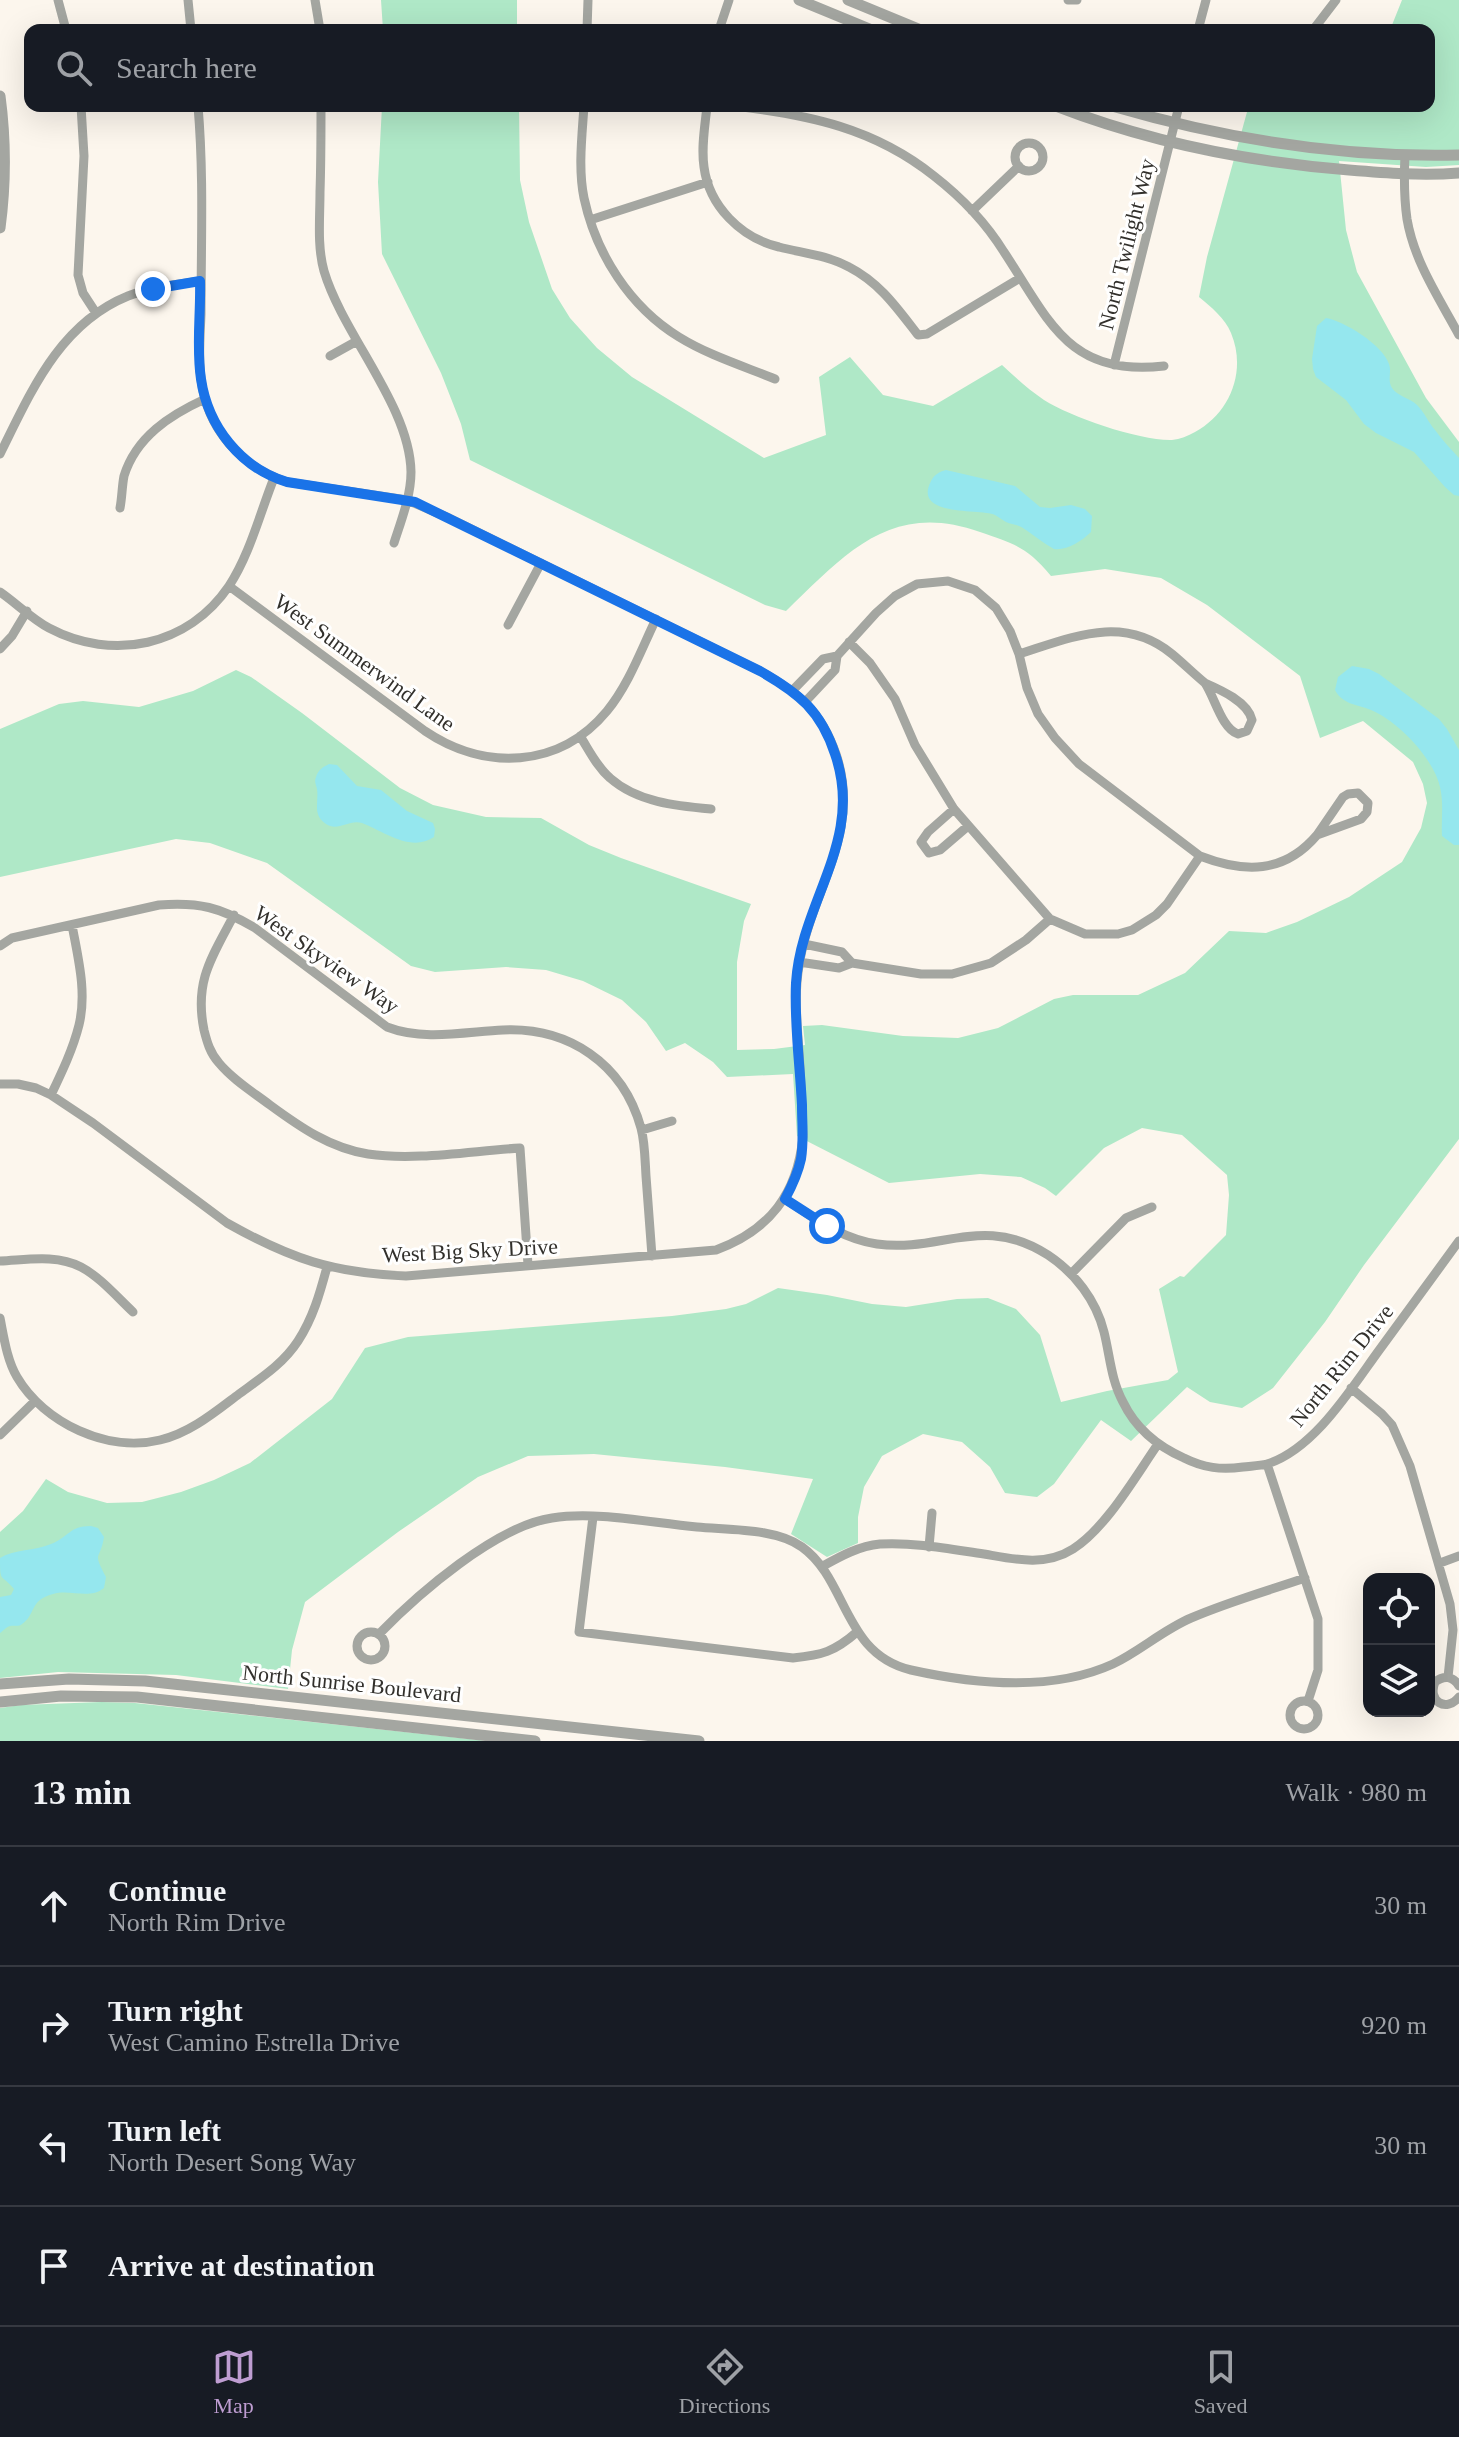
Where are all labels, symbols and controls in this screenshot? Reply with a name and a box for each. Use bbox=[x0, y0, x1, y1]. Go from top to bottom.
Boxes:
search box bbox=[24, 24, 1435, 112]
icon: search bbox=[52, 46, 96, 90]
text: Search here bbox=[116, 51, 257, 84]
street label: North Twilight Way bbox=[1093, 156, 1160, 332]
route end bbox=[135, 271, 171, 307]
street label: West Summerwind Lane bbox=[270, 589, 460, 736]
street label: West Skyview Way bbox=[250, 900, 404, 1019]
route start bbox=[809, 1208, 845, 1244]
street label: West Big Sky Drive bbox=[381, 1233, 559, 1268]
street label: North Rim Drive bbox=[1284, 1299, 1398, 1432]
map controls bbox=[1363, 1573, 1435, 1717]
button: locate bbox=[1363, 1573, 1435, 1645]
button: layers bbox=[1363, 1645, 1435, 1717]
street label: North Sunrise Boulevard bbox=[241, 1660, 463, 1707]
text: 13 min bbox=[32, 1774, 131, 1811]
text: Walk · 980 m bbox=[1285, 1778, 1427, 1807]
text: Continue bbox=[108, 1874, 226, 1907]
icon: ahead bbox=[32, 1884, 76, 1928]
text: 30 m bbox=[1374, 1891, 1427, 1920]
text: North Rim Drive bbox=[108, 1908, 286, 1937]
text: Turn right bbox=[108, 1994, 243, 2027]
icon: right bbox=[32, 2004, 76, 2048]
text: 920 m bbox=[1361, 2011, 1427, 2040]
text: West Camino Estrella Drive bbox=[108, 2028, 400, 2057]
text: Turn left bbox=[108, 2114, 221, 2147]
icon: left bbox=[32, 2124, 76, 2168]
text: 30 m bbox=[1374, 2131, 1427, 2160]
text: North Desert Song Way bbox=[108, 2148, 356, 2177]
icon: arrive bbox=[32, 2244, 76, 2288]
text: Arrive at destination bbox=[108, 2249, 375, 2282]
tab: Map bbox=[212, 2345, 256, 2419]
tab: Directions bbox=[679, 2345, 770, 2419]
tab: Saved bbox=[1194, 2345, 1247, 2419]

